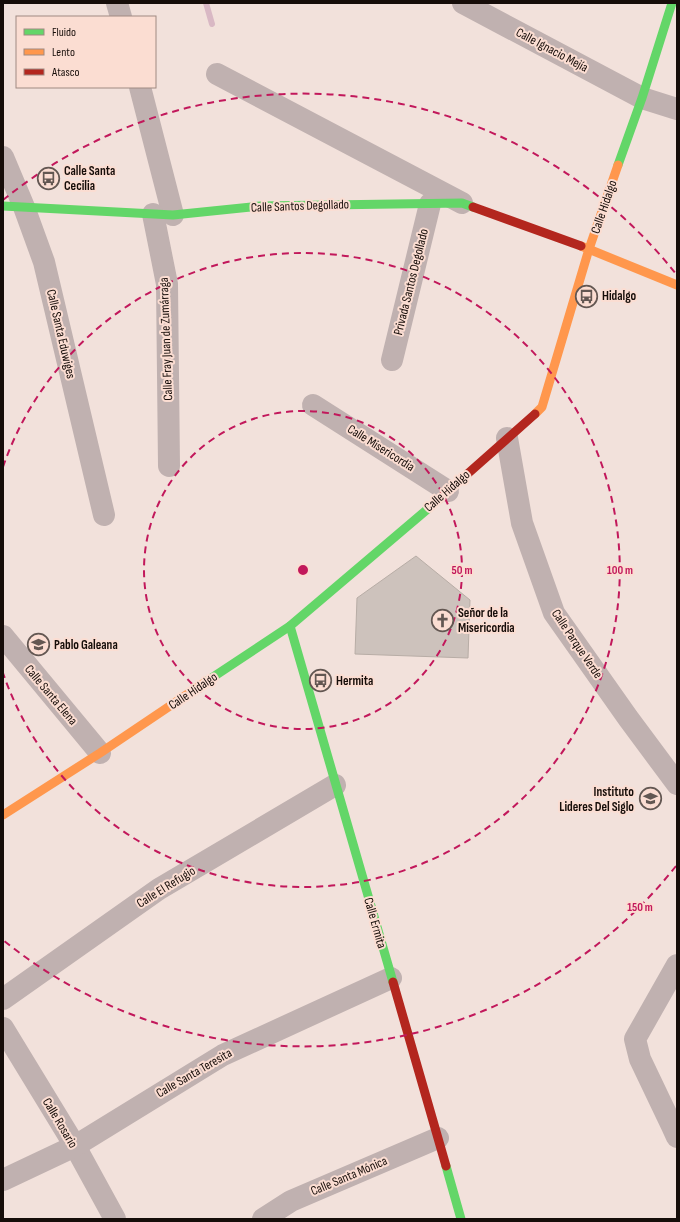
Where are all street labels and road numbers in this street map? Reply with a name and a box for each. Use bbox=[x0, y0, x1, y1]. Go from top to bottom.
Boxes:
street label: Calle Ignacio Mejía bbox=[513, 24, 591, 76]
street label: Calle Hidalgo bbox=[587, 178, 621, 236]
street label: Calle Santos Degollado bbox=[251, 196, 349, 216]
street label: Privada Santos Degollado bbox=[390, 227, 432, 337]
street label: Calle Fray Juan de Zumárraga bbox=[156, 277, 176, 401]
street label: Calle Santa Eduwiges bbox=[43, 288, 79, 381]
street label: Calle Misericordia bbox=[344, 421, 418, 475]
street label: Calle Hidalgo bbox=[421, 467, 473, 515]
street label: Calle Parque Verde bbox=[548, 606, 606, 682]
street label: Calle Santa Elena bbox=[21, 662, 81, 728]
street label: Calle Hidalgo bbox=[165, 669, 221, 713]
street label: Calle El Refugio bbox=[134, 863, 198, 911]
street label: Calle Ermita bbox=[360, 896, 390, 950]
street label: Calle Santa Teresita bbox=[153, 1045, 235, 1101]
street label: Calle Rosario bbox=[39, 1095, 81, 1151]
street label: Calle Santa Mónica bbox=[308, 1153, 390, 1199]

